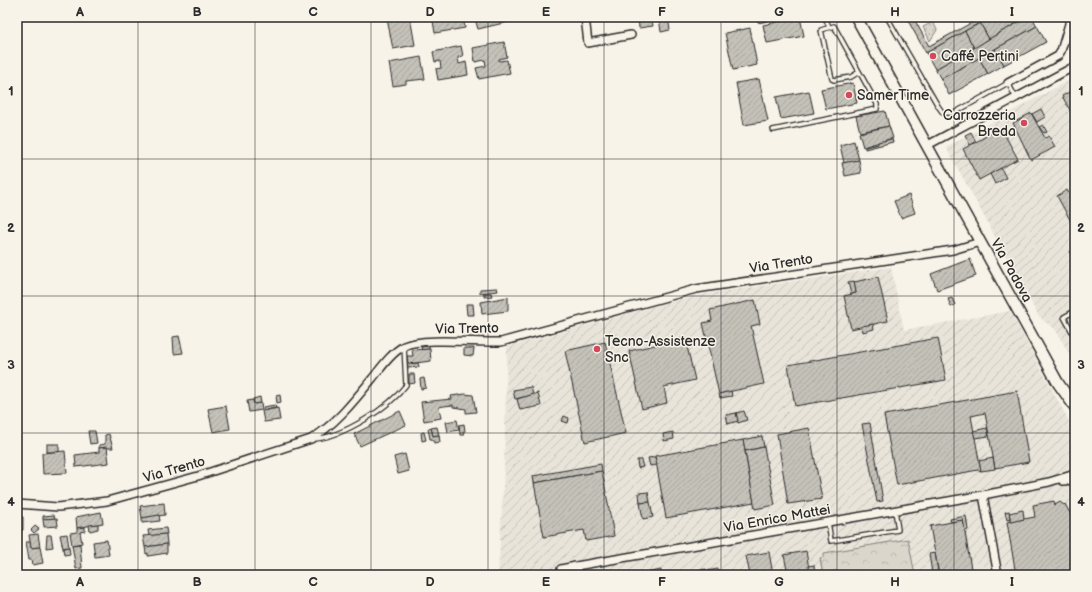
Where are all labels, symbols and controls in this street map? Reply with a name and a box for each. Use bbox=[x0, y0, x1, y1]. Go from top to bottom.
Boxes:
text: A bbox=[75, 4, 84, 20]
text: B bbox=[192, 4, 202, 20]
text: C bbox=[308, 4, 318, 20]
text: D bbox=[425, 4, 435, 20]
text: E bbox=[542, 4, 551, 20]
text: F bbox=[658, 4, 666, 20]
text: G bbox=[774, 4, 784, 20]
text: H bbox=[890, 4, 900, 20]
text: I bbox=[1010, 4, 1014, 20]
place label: Caffé Pertini bbox=[941, 48, 1019, 65]
marker: Caffé Pertini bbox=[928, 51, 938, 61]
text: 1 bbox=[8, 83, 14, 99]
text: 1 bbox=[1078, 83, 1084, 99]
place label: SamerTime bbox=[857, 87, 929, 104]
marker: SamerTime bbox=[844, 90, 854, 100]
place label: Carrozzeria Breda bbox=[943, 107, 1016, 140]
marker: Carrozzeria Breda bbox=[1019, 118, 1029, 128]
text: 2 bbox=[7, 220, 15, 236]
text: 2 bbox=[1077, 220, 1085, 236]
street label: Via Padova bbox=[987, 235, 1036, 305]
street label: Via Trento bbox=[748, 250, 814, 277]
street label: Via Trento bbox=[435, 319, 499, 338]
place label: Tecno-Assistenze Snc bbox=[605, 333, 716, 366]
marker: Tecno-Assistenze Snc bbox=[592, 344, 602, 354]
text: 3 bbox=[7, 357, 15, 373]
text: 3 bbox=[1077, 357, 1085, 373]
street label: Via Trento bbox=[141, 453, 207, 486]
text: 4 bbox=[7, 494, 15, 510]
text: 4 bbox=[1077, 494, 1085, 510]
street label: Via Enrico Mattei bbox=[722, 501, 832, 536]
text: A bbox=[75, 574, 84, 590]
text: B bbox=[192, 574, 202, 590]
text: C bbox=[308, 574, 318, 590]
text: D bbox=[425, 574, 435, 590]
text: E bbox=[542, 574, 551, 590]
text: F bbox=[658, 574, 666, 590]
text: G bbox=[774, 574, 784, 590]
text: H bbox=[890, 574, 900, 590]
text: I bbox=[1010, 574, 1014, 590]

